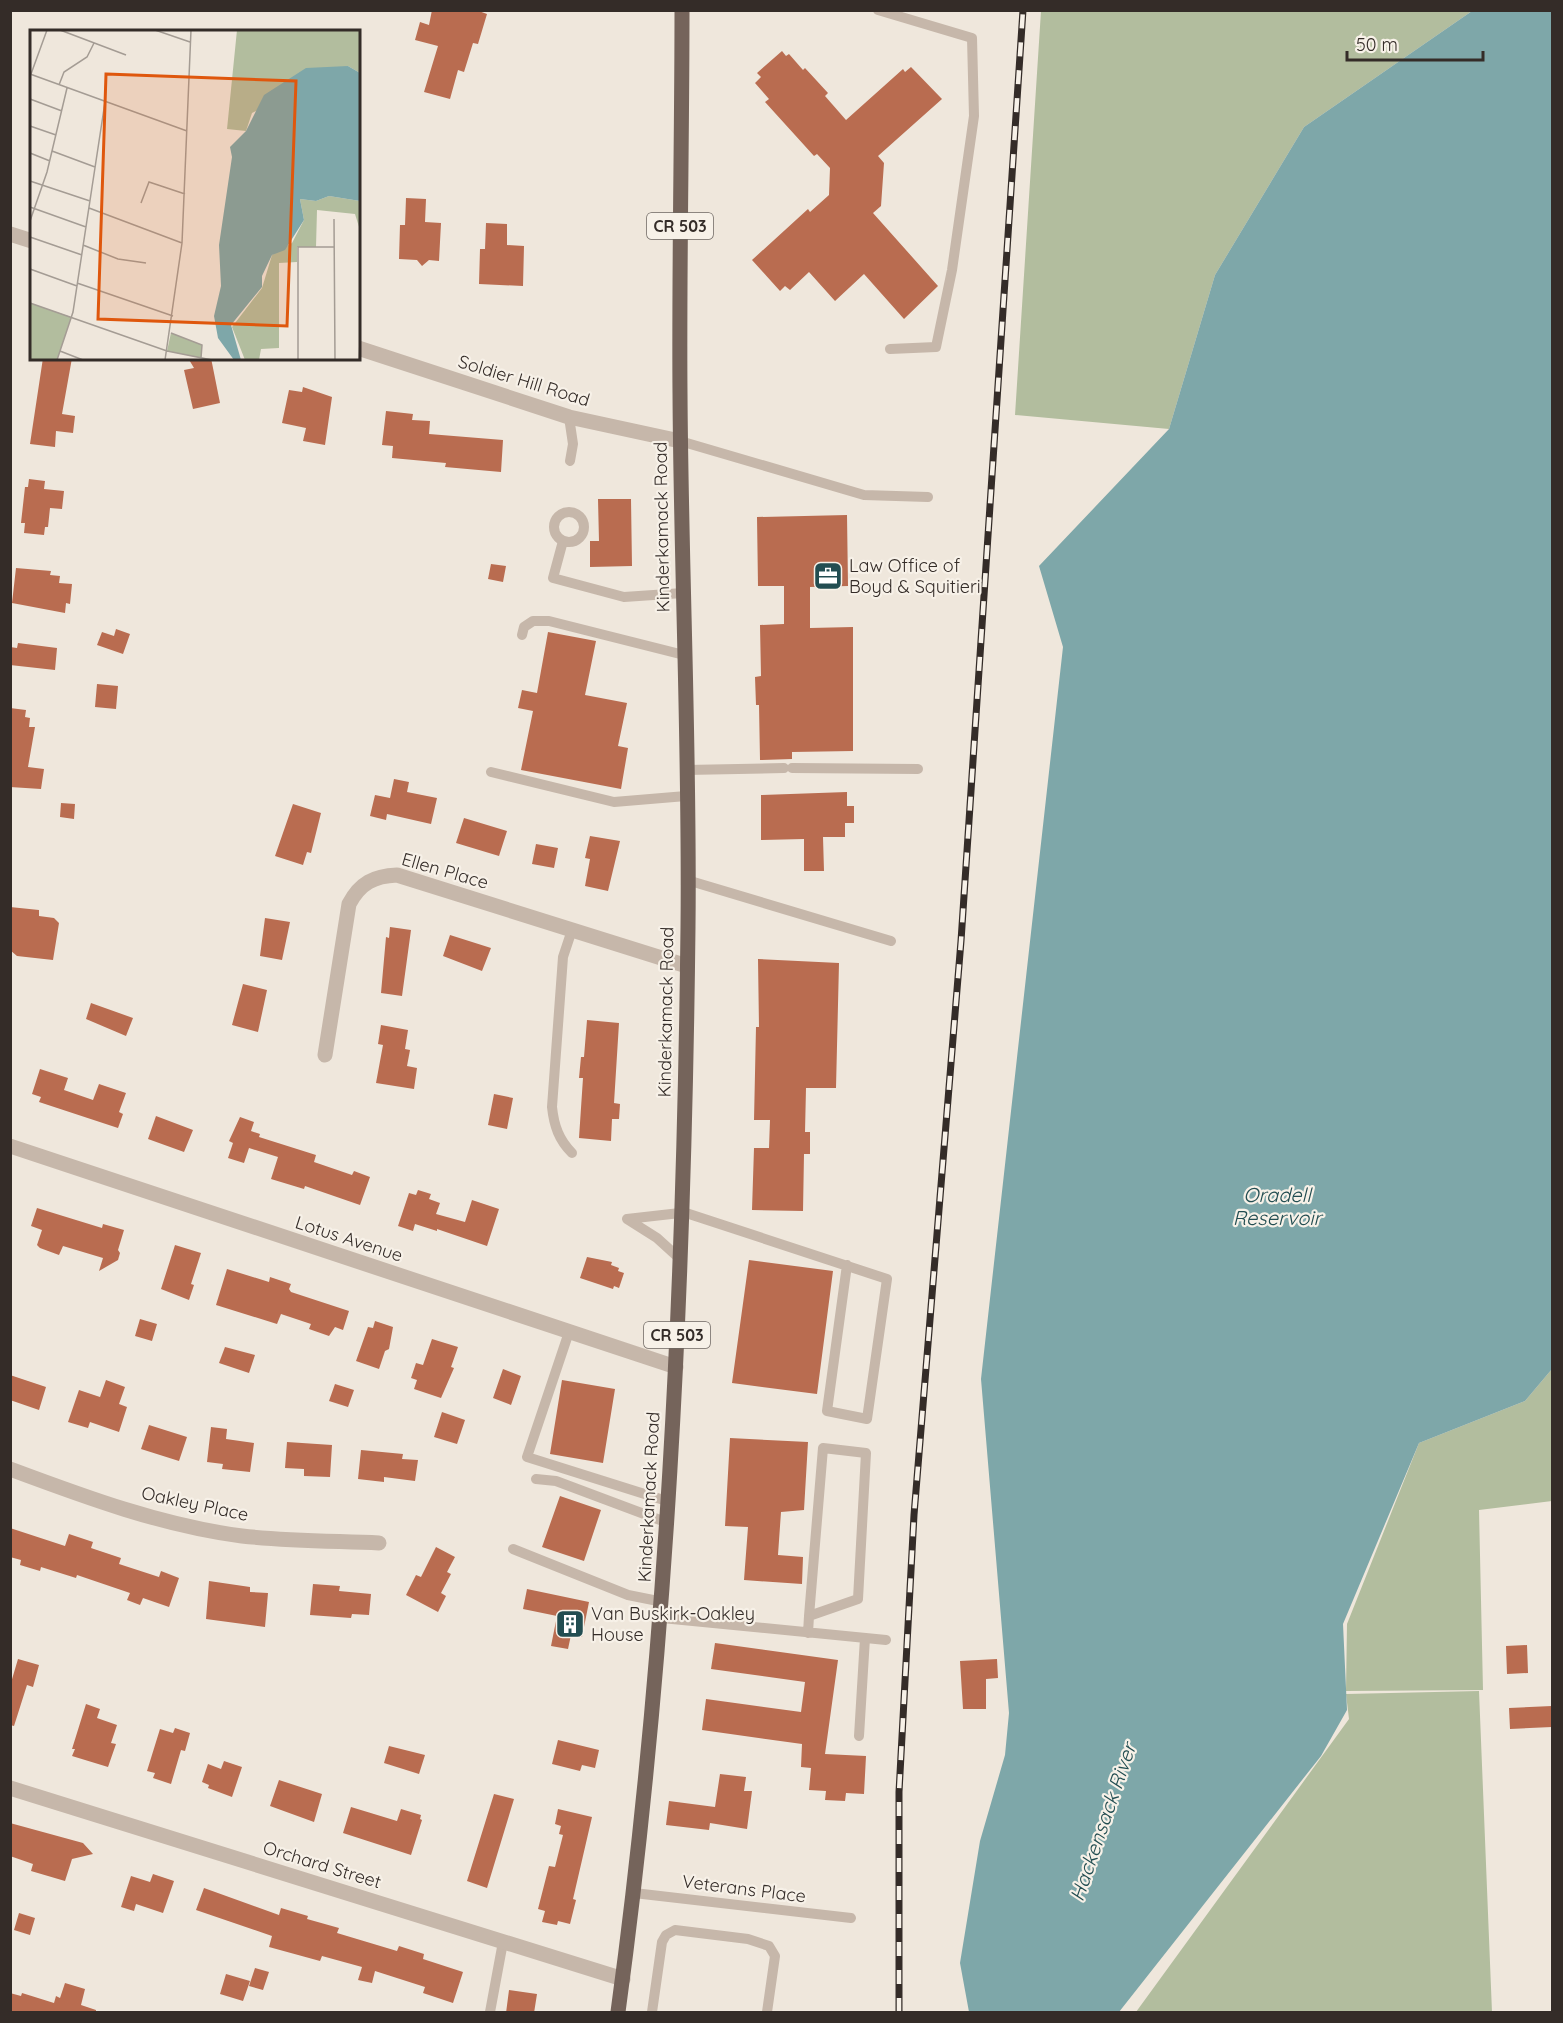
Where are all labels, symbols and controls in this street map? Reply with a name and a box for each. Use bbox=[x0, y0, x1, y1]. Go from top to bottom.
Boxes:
scale bar bbox=[1347, 24, 1484, 62]
inset map bbox=[30, 30, 360, 360]
text: 50 m bbox=[1356, 33, 1398, 56]
road number: CR 503 bbox=[647, 213, 713, 239]
street label: Soldier Hill Road bbox=[456, 350, 593, 411]
street label: Kinderkamack Road bbox=[649, 441, 674, 613]
place label: Law Office of Boyd & Squitieri bbox=[849, 554, 981, 598]
office icon: Law Office of Boyd & Squitieri bbox=[812, 560, 844, 592]
street label: Ellen Place bbox=[399, 847, 491, 894]
street label: Kinderkamack Road bbox=[653, 926, 678, 1098]
water label: Oradell Reservoir bbox=[1233, 1182, 1324, 1230]
street label: Lotus Avenue bbox=[292, 1210, 406, 1267]
road number: CR 503 bbox=[644, 1322, 710, 1348]
street label: Kinderkamack Road bbox=[633, 1411, 664, 1583]
street label: Oakley Place bbox=[140, 1481, 251, 1526]
place label: Van Buskirk-Oakley House bbox=[591, 1602, 755, 1646]
building icon: Van Buskirk-Oakley House bbox=[554, 1608, 586, 1640]
water label: Hackensack River bbox=[1064, 1737, 1142, 1904]
street label: Orchard Street bbox=[260, 1836, 384, 1893]
street label: Veterans Place bbox=[681, 1869, 807, 1908]

